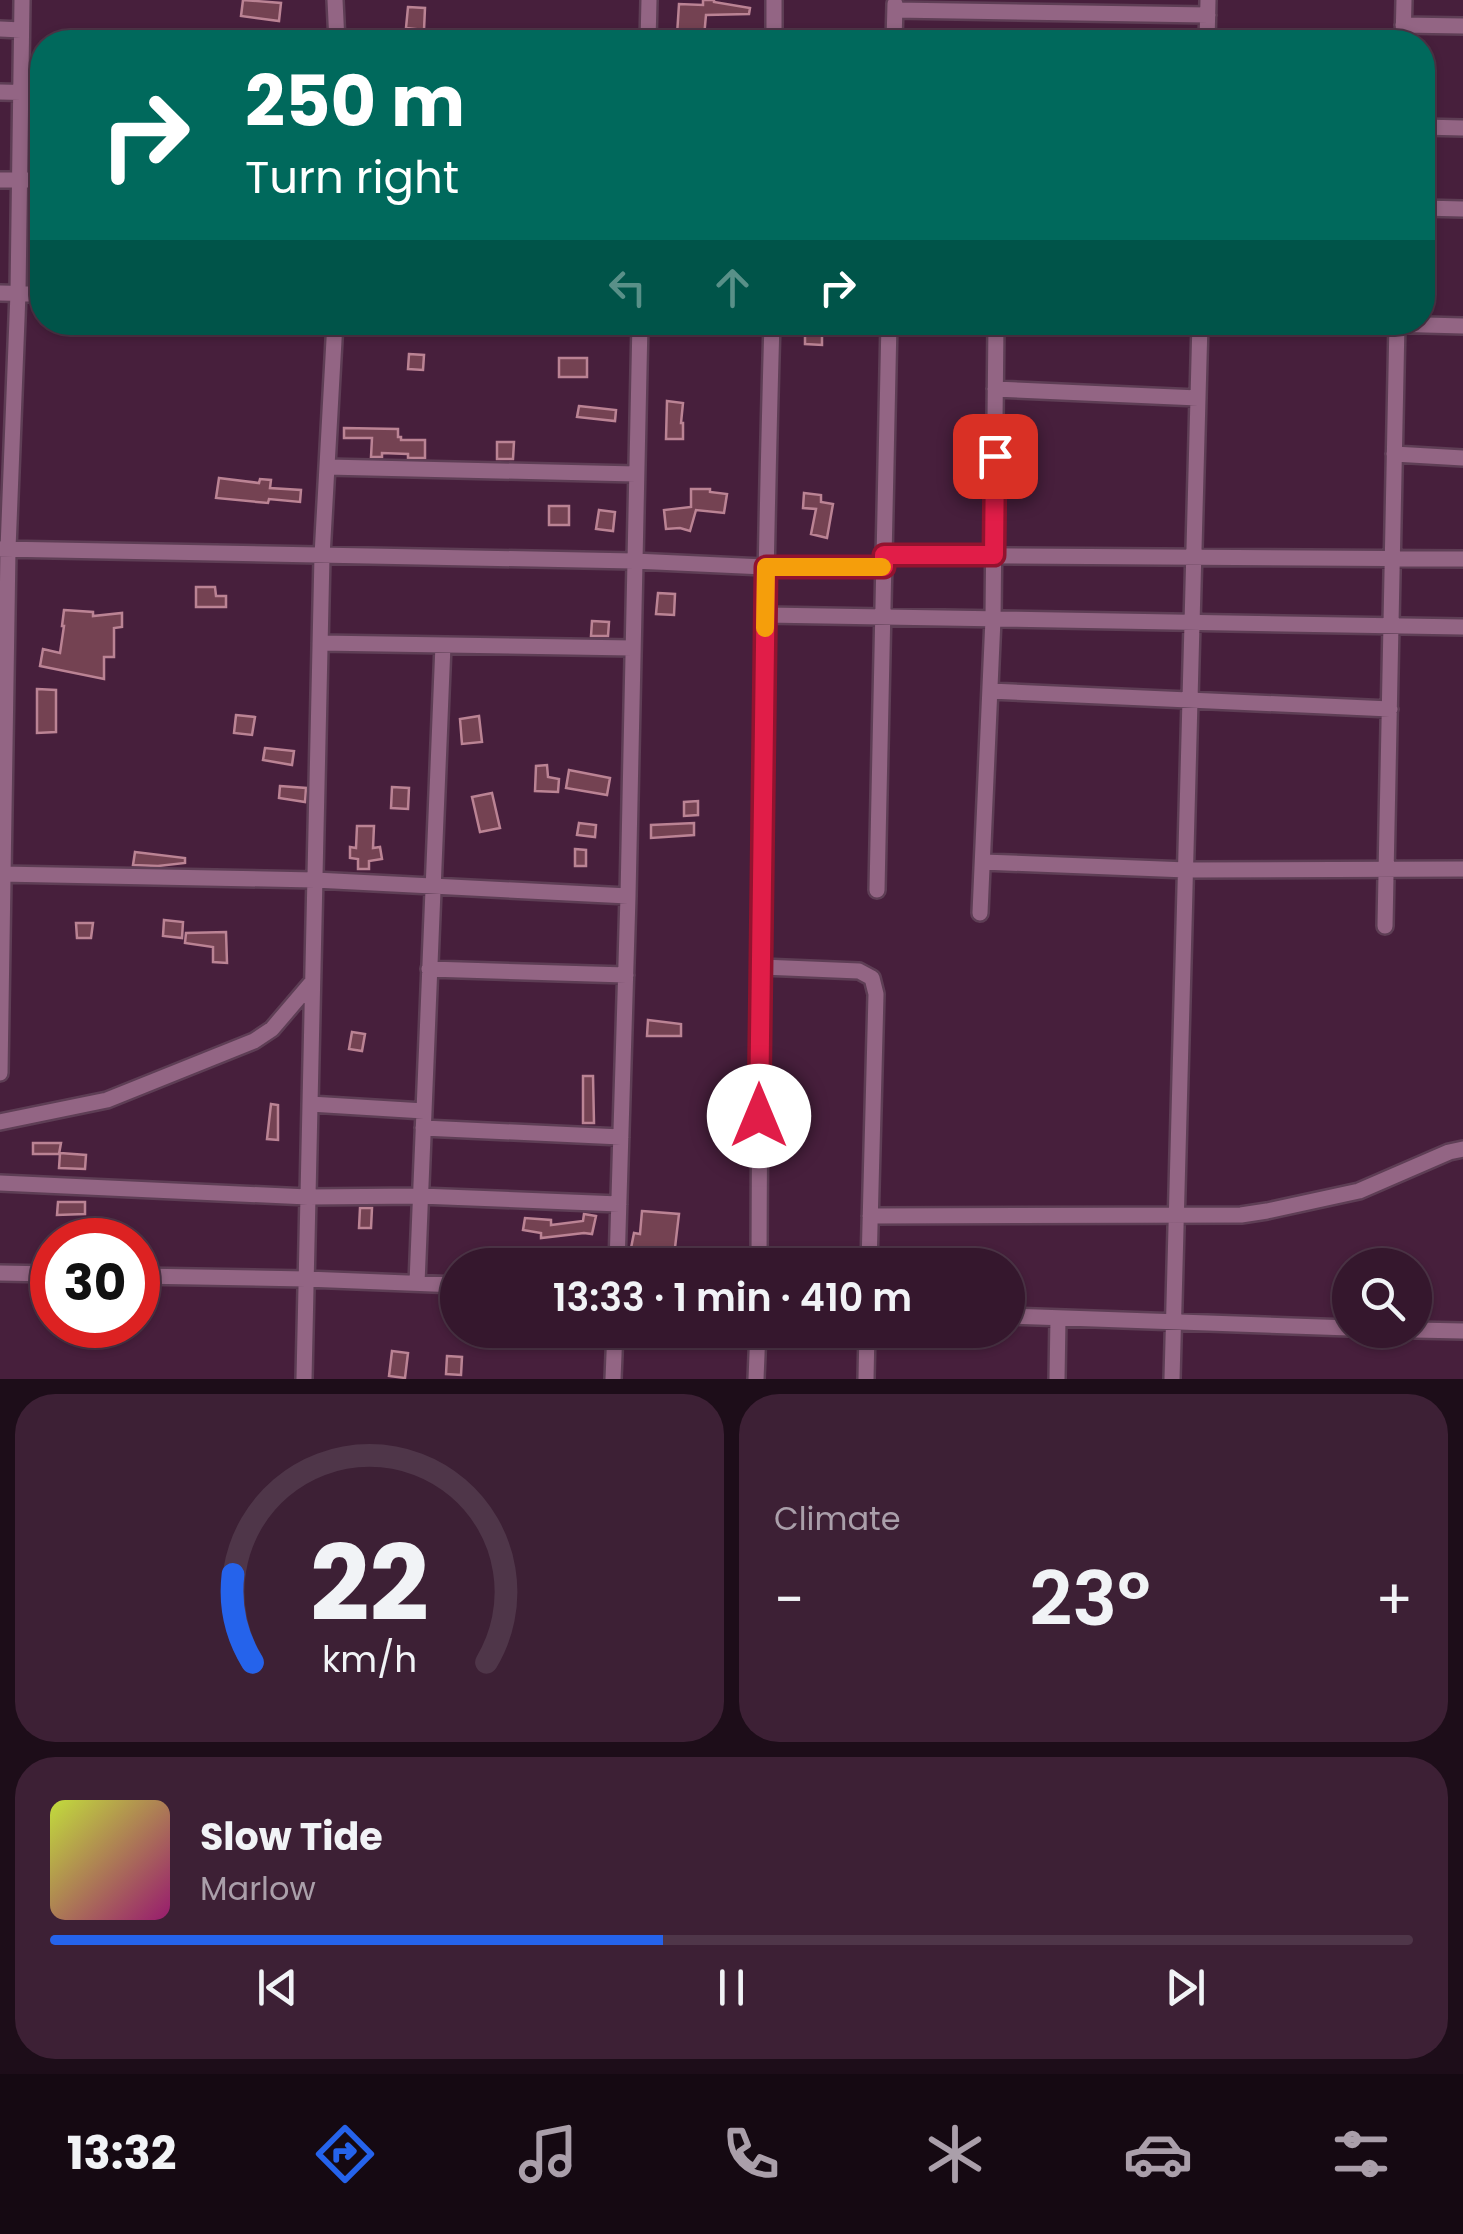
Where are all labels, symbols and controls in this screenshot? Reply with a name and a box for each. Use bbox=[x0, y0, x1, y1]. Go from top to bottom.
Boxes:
text: 250 m bbox=[245, 52, 465, 151]
icon: right bbox=[80, 70, 210, 200]
text: Turn right bbox=[245, 146, 459, 209]
icon: left bbox=[600, 260, 655, 315]
icon: ahead bbox=[705, 260, 760, 315]
icon: right bbox=[810, 260, 865, 315]
pin bbox=[953, 414, 1038, 499]
icon: arrive bbox=[968, 429, 1023, 484]
position arrow bbox=[707, 1064, 811, 1168]
speed limit sign: 30 bbox=[30, 1218, 160, 1348]
map controls bbox=[1332, 1248, 1432, 1348]
button: search bbox=[1332, 1248, 1432, 1348]
text: 13:33 · 1 min · 410 m bbox=[553, 1271, 912, 1324]
text: Climate bbox=[774, 1496, 901, 1541]
text: 22 bbox=[310, 1511, 429, 1656]
text: 23° bbox=[1029, 1546, 1151, 1651]
text: − bbox=[774, 1561, 804, 1638]
text: + bbox=[1375, 1561, 1413, 1638]
text: km/h bbox=[322, 1634, 417, 1685]
text: Slow Tide bbox=[200, 1810, 383, 1863]
text: Marlow bbox=[200, 1866, 316, 1911]
icon: previous bbox=[250, 1960, 305, 2015]
icon: pause bbox=[704, 1960, 759, 2015]
icon: next bbox=[1158, 1960, 1213, 2015]
icon: directions bbox=[310, 2119, 380, 2189]
icon: music bbox=[513, 2119, 583, 2189]
icon: phone bbox=[716, 2119, 786, 2189]
icon: climate bbox=[920, 2119, 990, 2189]
icon: car bbox=[1123, 2119, 1193, 2189]
icon: filters bbox=[1326, 2119, 1396, 2189]
text: 13:32 bbox=[67, 2122, 177, 2185]

